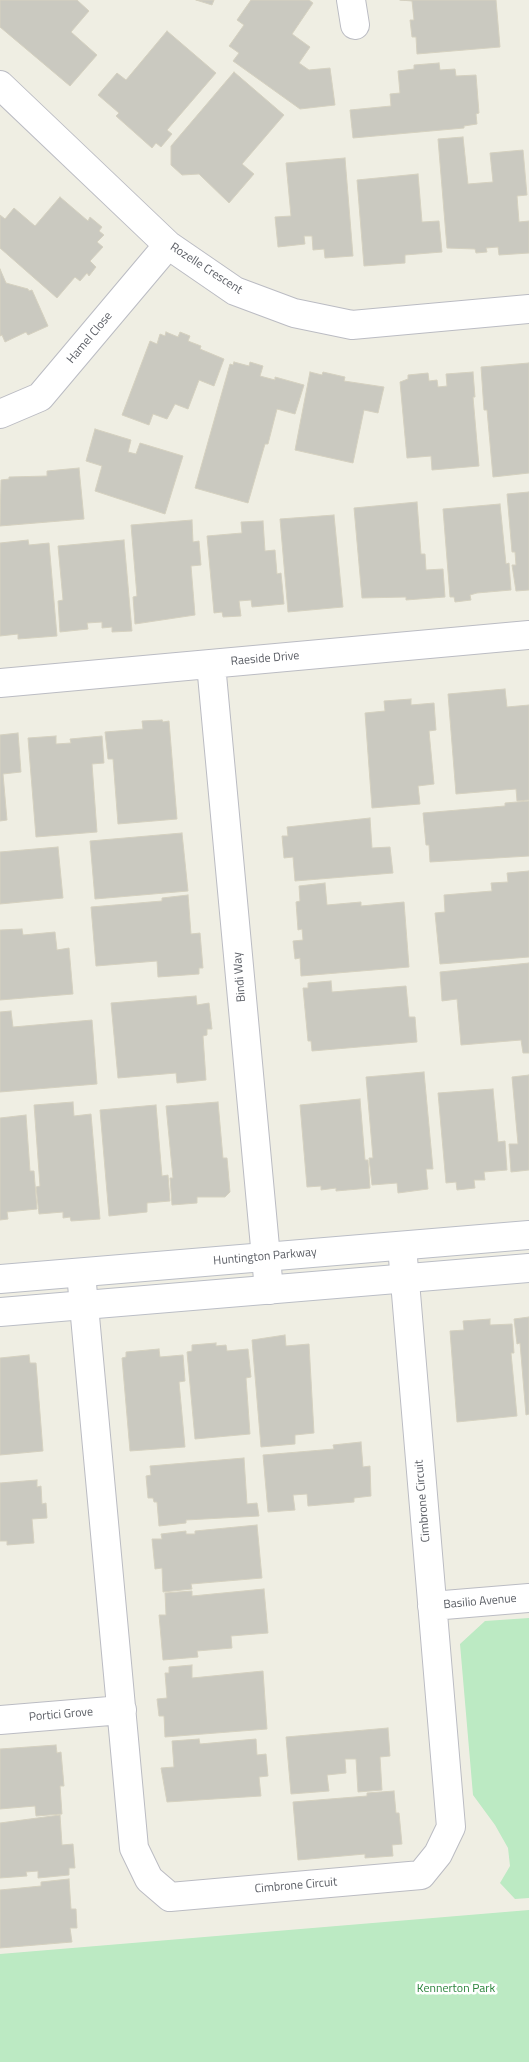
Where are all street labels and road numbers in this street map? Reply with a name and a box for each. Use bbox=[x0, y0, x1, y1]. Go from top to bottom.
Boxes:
street label: Rozelle Crescent bbox=[167, 240, 245, 298]
street label: Hamel Close bbox=[64, 309, 116, 367]
street label: Raeside Drive bbox=[230, 649, 300, 669]
street label: Bindi Way bbox=[231, 951, 249, 1003]
street label: Huntington Parkway bbox=[213, 1245, 317, 1269]
street label: Cimbrone Circuit bbox=[412, 1459, 434, 1543]
street label: Basilio Avenue bbox=[443, 1592, 517, 1612]
street label: Portici Grove bbox=[28, 1705, 94, 1725]
street label: Cimbrone Circuit bbox=[254, 1875, 338, 1897]

